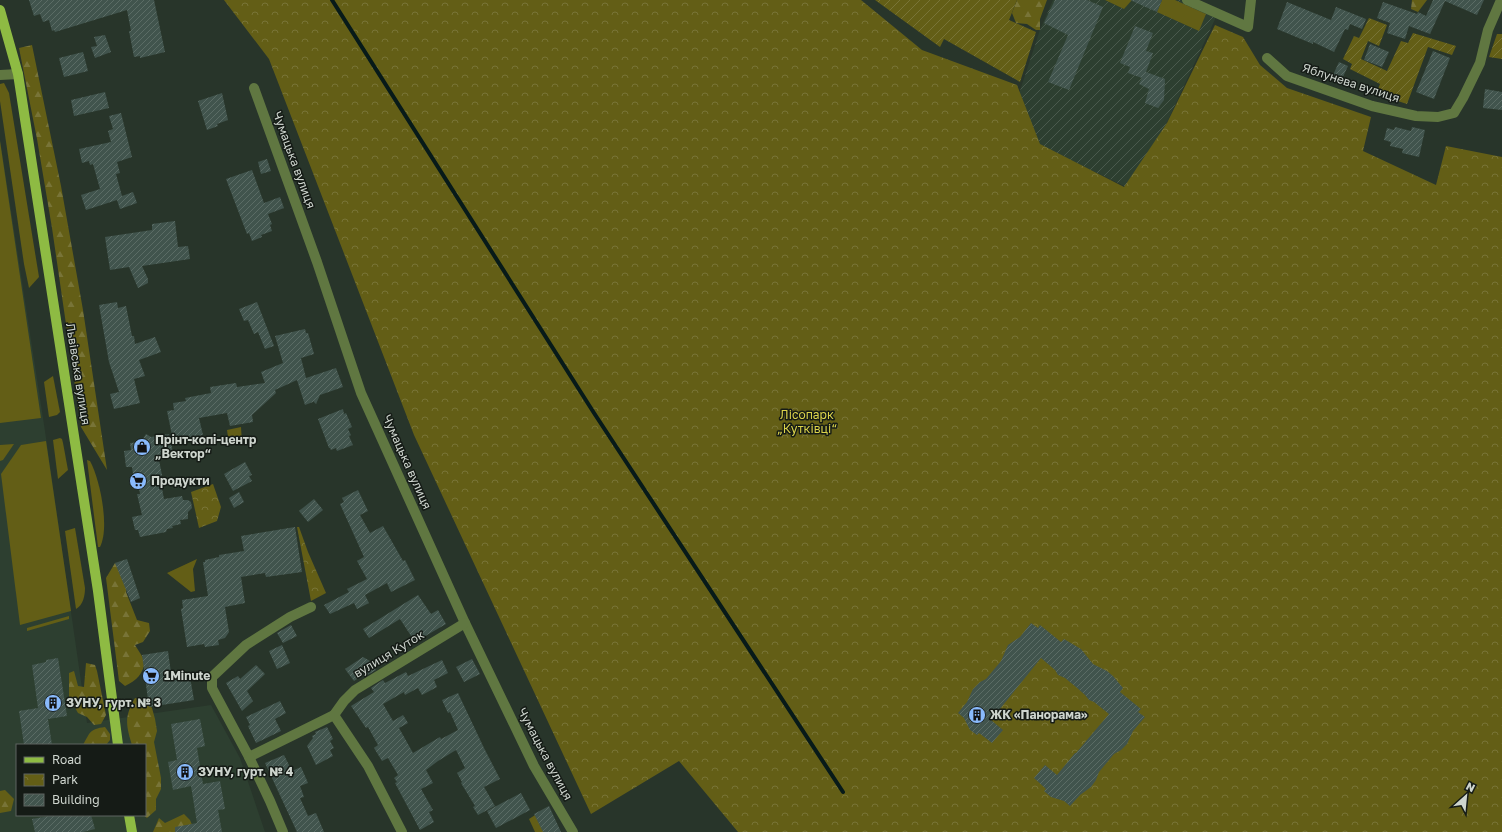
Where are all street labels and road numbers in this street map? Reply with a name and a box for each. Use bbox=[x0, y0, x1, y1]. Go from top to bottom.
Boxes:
street label: Яблунева вулиця bbox=[1301, 60, 1402, 105]
street label: Чумацька вулиця bbox=[270, 109, 319, 210]
street label: Львівська вулиця bbox=[63, 322, 94, 426]
street label: Чумацька вулиця bbox=[380, 412, 435, 512]
street label: вулиця Куток bbox=[351, 627, 427, 680]
street label: Чумацька вулиця bbox=[515, 705, 576, 802]

